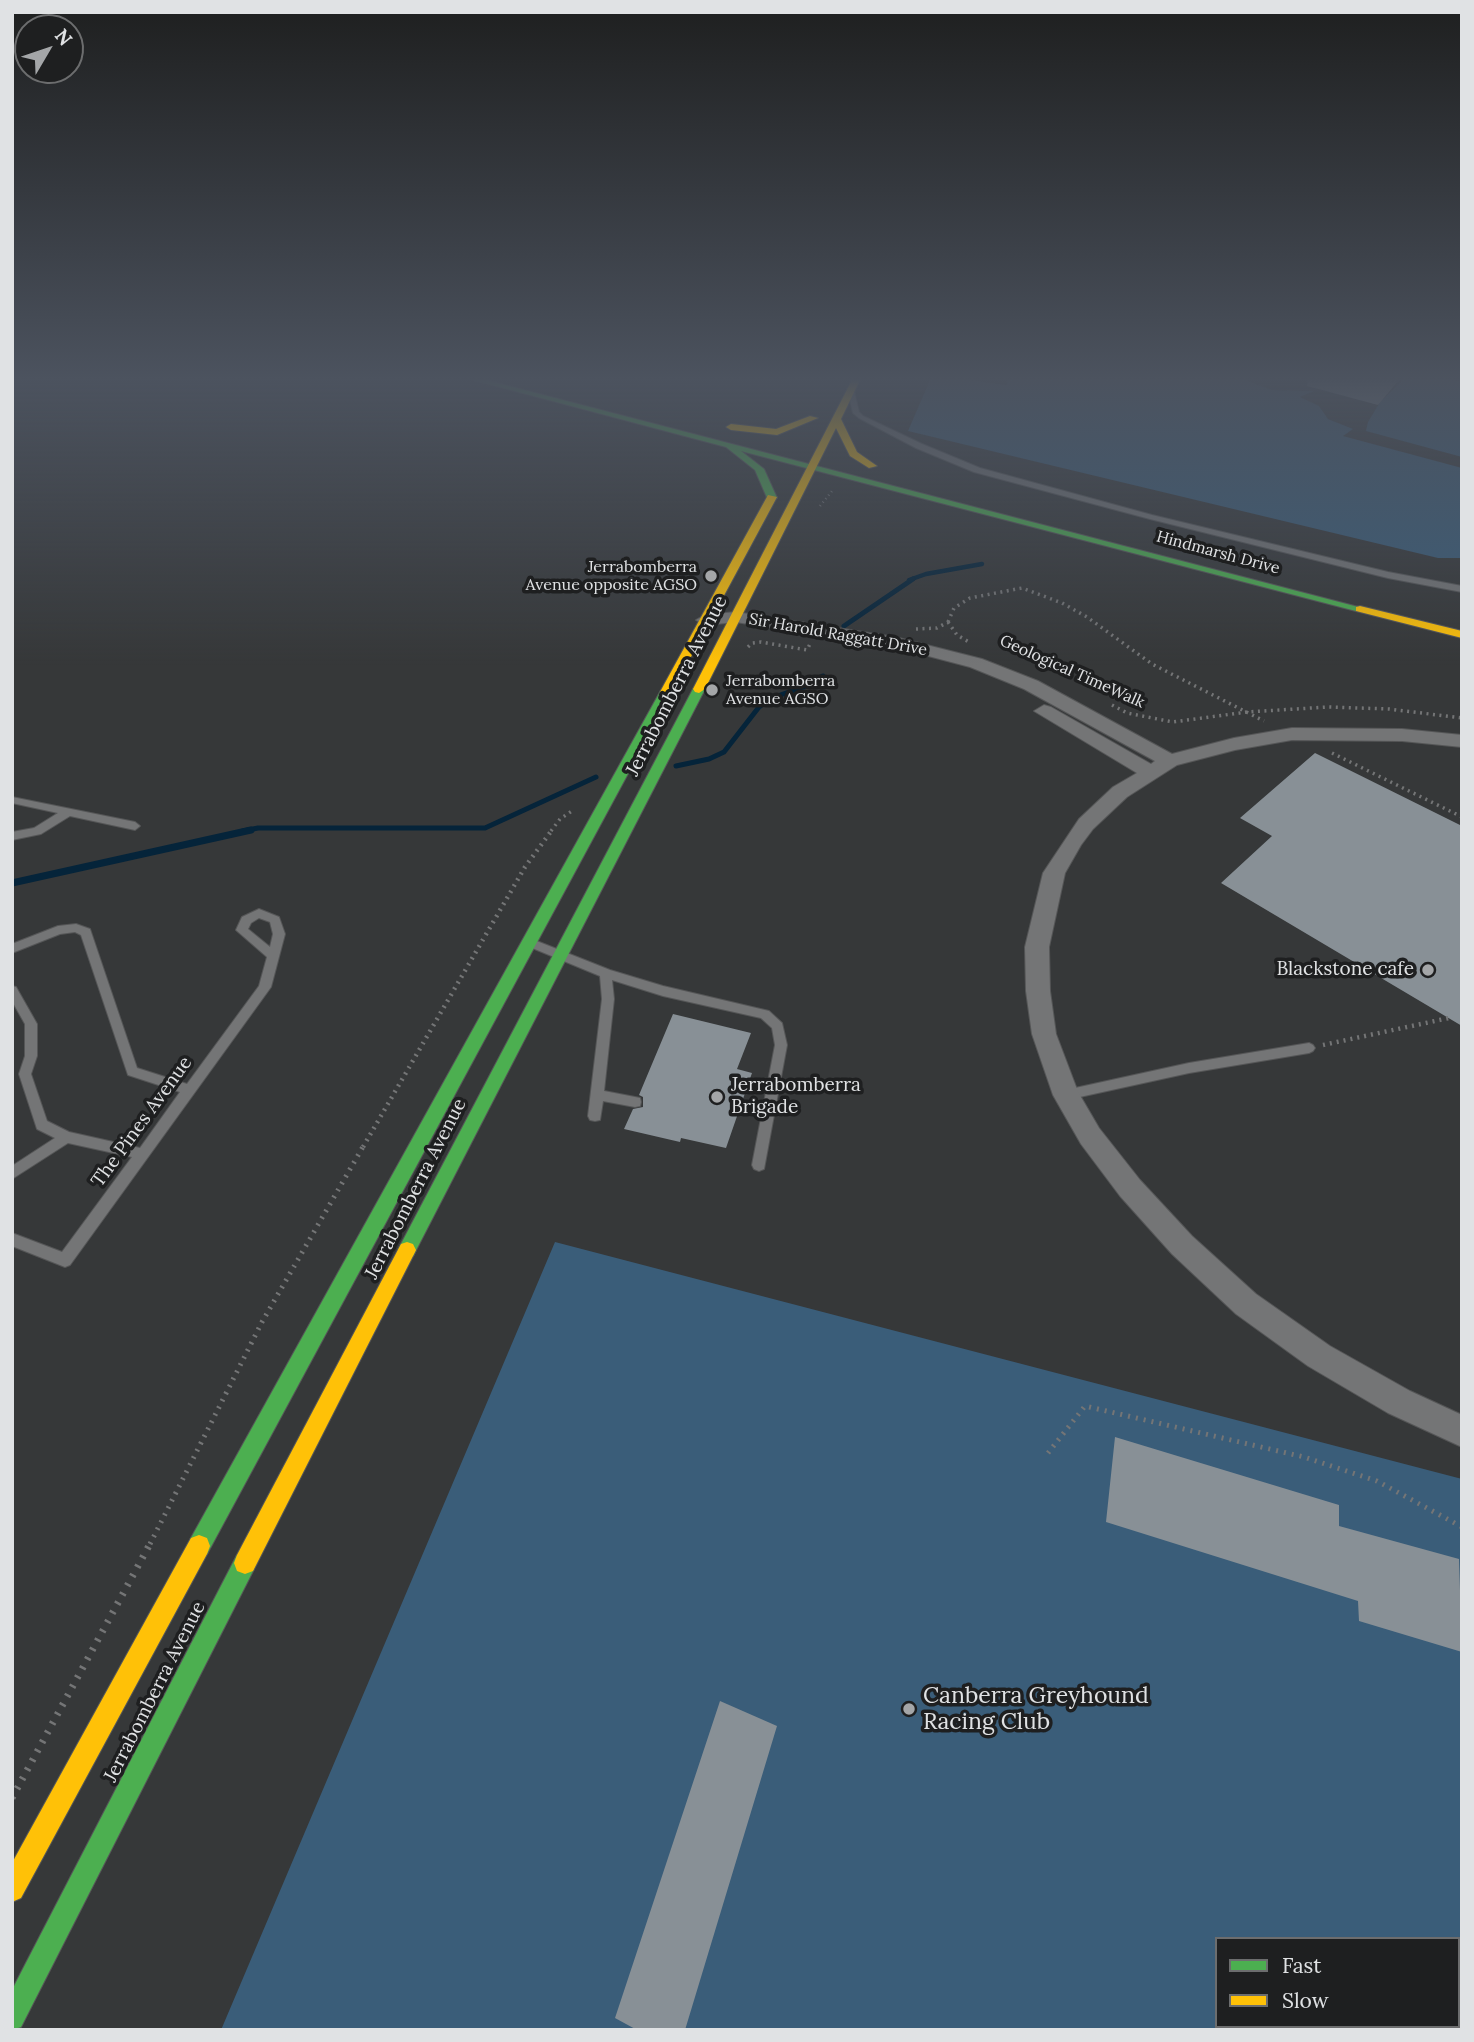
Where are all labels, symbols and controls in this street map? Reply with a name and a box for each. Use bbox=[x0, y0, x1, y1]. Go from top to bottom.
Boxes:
north arrow bbox=[14, 14, 84, 84]
text: N bbox=[50, 24, 78, 50]
street label: Hindmarsh Drive bbox=[1154, 527, 1282, 579]
place label: Jerrabomberra Avenue opposite AGSO bbox=[526, 557, 697, 595]
marker: Jerrabomberra Avenue opposite AGSO bbox=[703, 568, 719, 584]
street label: Jerrabomberra Avenue bbox=[622, 592, 732, 780]
street label: Sir Harold Raggatt Drive bbox=[747, 610, 929, 660]
street label: Geological TimeWalk bbox=[997, 631, 1147, 713]
place label: Jerrabomberra Avenue AGSO bbox=[726, 671, 835, 709]
marker: Jerrabomberra Avenue AGSO bbox=[704, 682, 720, 698]
place label: Blackstone cafe bbox=[1276, 959, 1414, 981]
marker: Blackstone cafe bbox=[1420, 962, 1436, 978]
street label: The Pines Avenue bbox=[87, 1052, 197, 1192]
place label: Jerrabomberra Brigade bbox=[731, 1075, 861, 1119]
marker: Jerrabomberra Brigade bbox=[709, 1089, 725, 1105]
street label: Jerrabomberra Avenue bbox=[361, 1095, 471, 1283]
street label: Jerrabomberra Avenue bbox=[100, 1598, 210, 1786]
place label: Canberra Greyhound Racing Club bbox=[923, 1682, 1149, 1736]
marker: Canberra Greyhound Racing Club bbox=[901, 1701, 917, 1717]
legend bbox=[1215, 1937, 1460, 2028]
text: Fast bbox=[1282, 1952, 1321, 1979]
text: Slow bbox=[1282, 1987, 1329, 2014]

